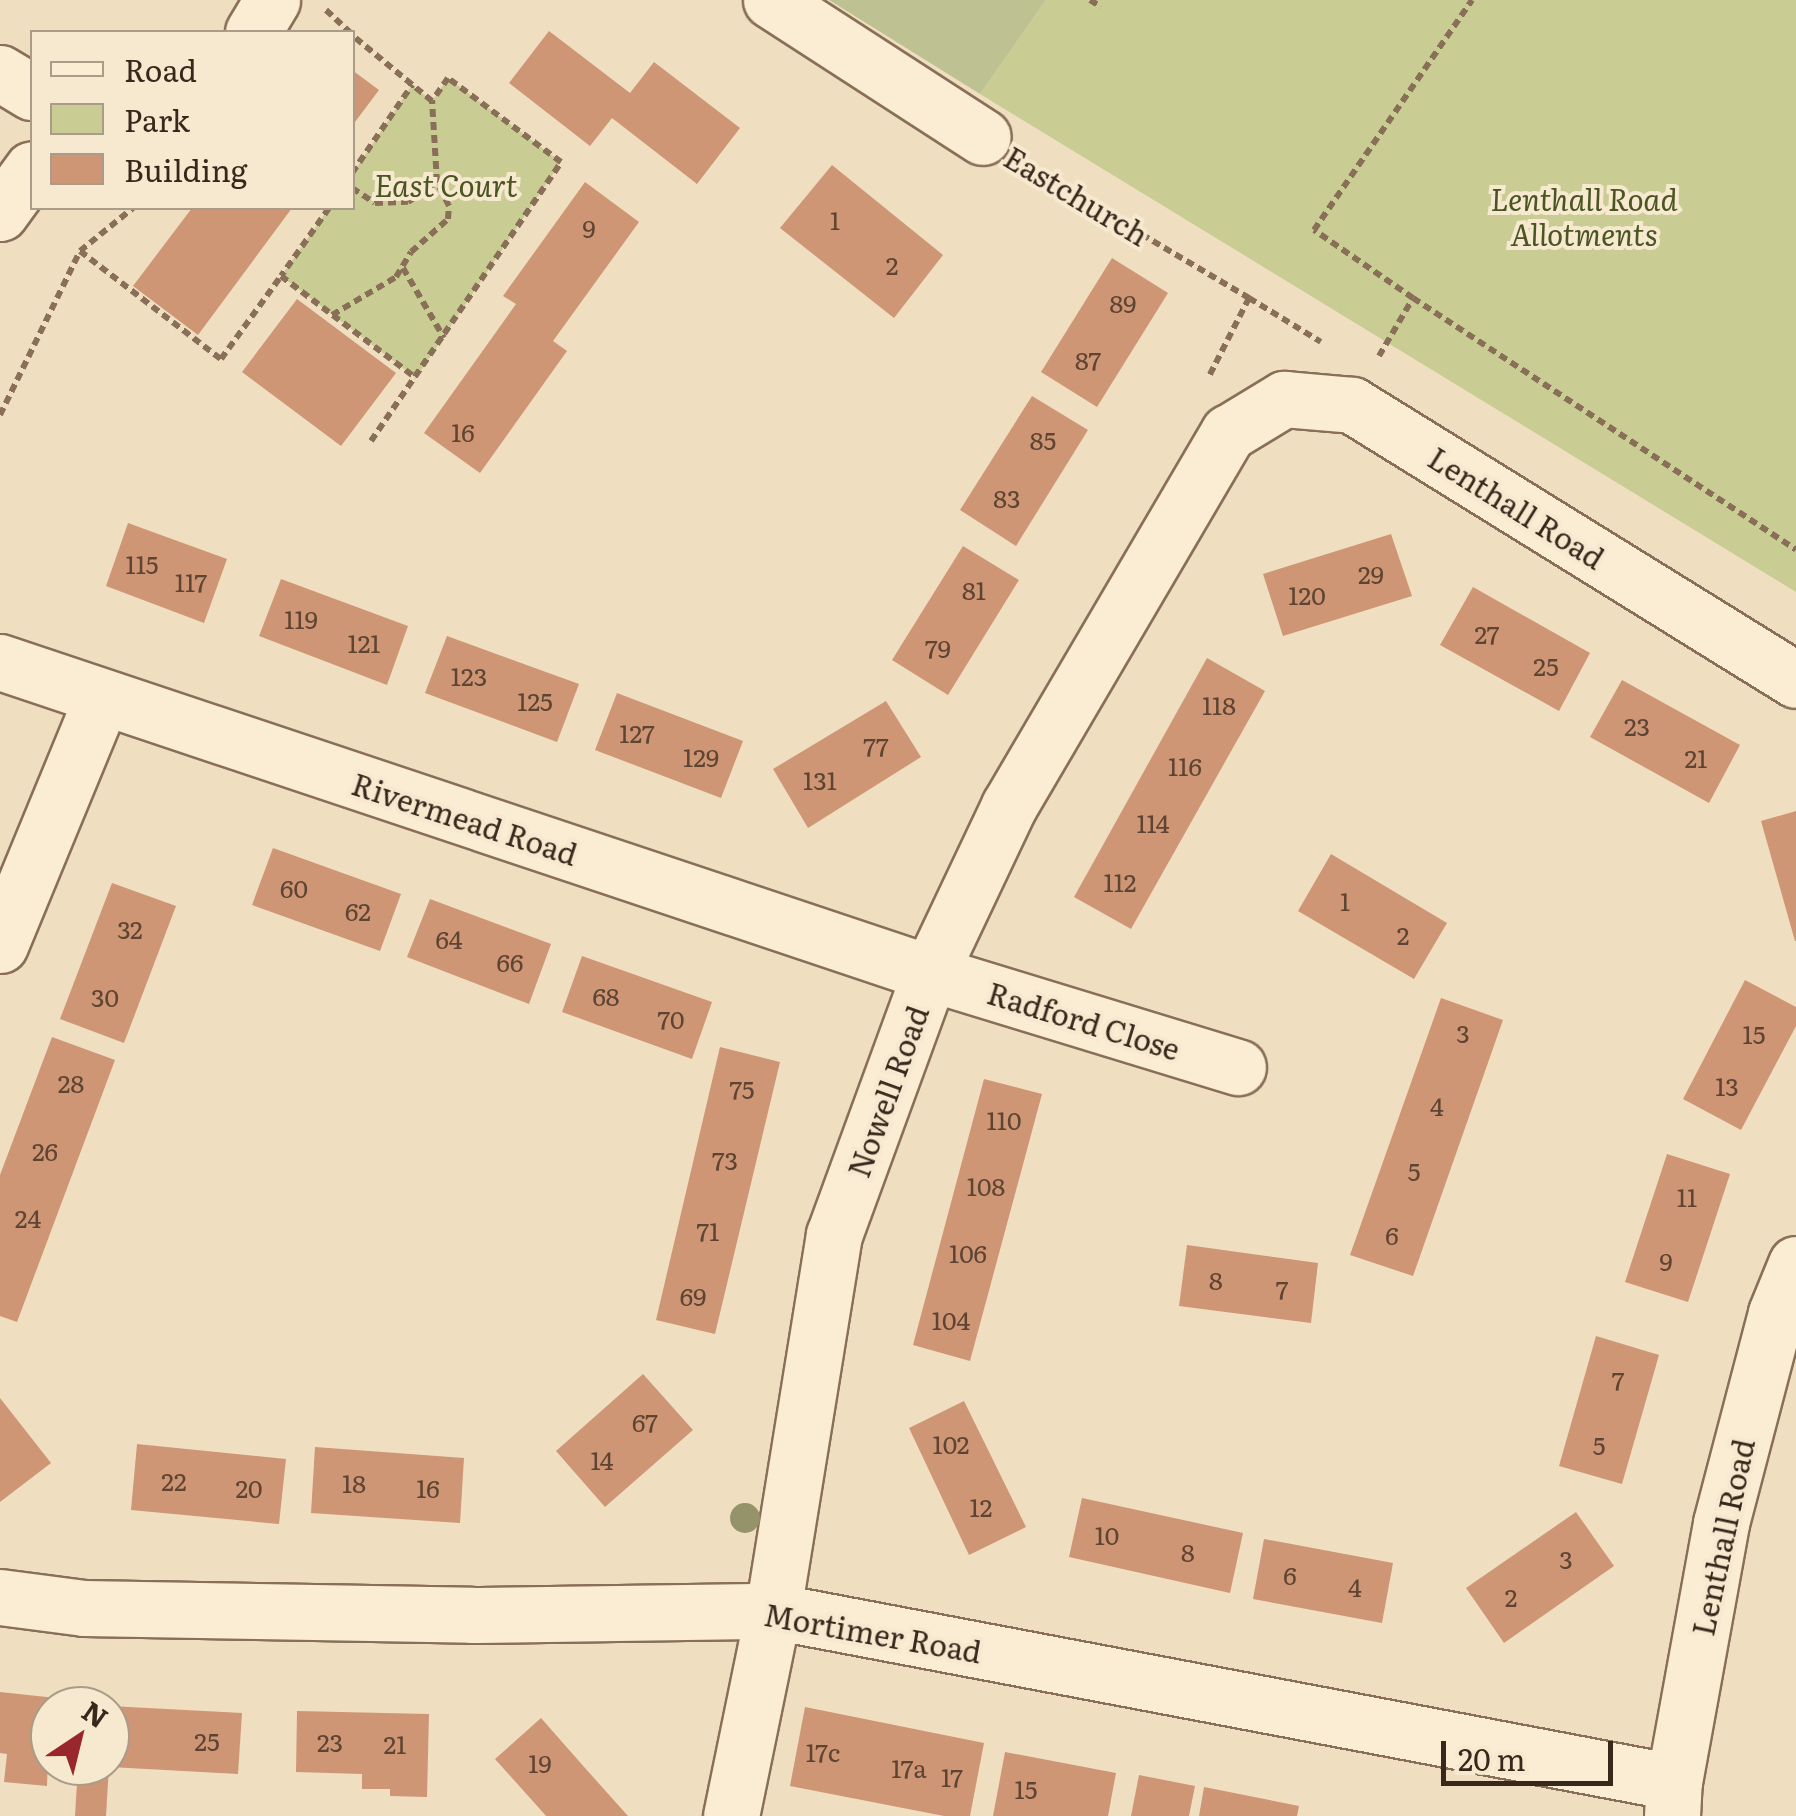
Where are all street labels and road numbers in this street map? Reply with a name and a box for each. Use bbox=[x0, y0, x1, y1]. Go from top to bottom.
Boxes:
street label: Eastchurch bbox=[998, 138, 1156, 252]
street label: Lenthall Road bbox=[1422, 439, 1612, 575]
street label: Rivermead Road bbox=[348, 765, 582, 871]
street label: Radford Close bbox=[984, 974, 1184, 1066]
street label: Nowell Road bbox=[839, 1000, 935, 1182]
street label: Lenthall Road bbox=[1684, 1435, 1760, 1639]
street label: Mortimer Road bbox=[761, 1595, 985, 1669]

